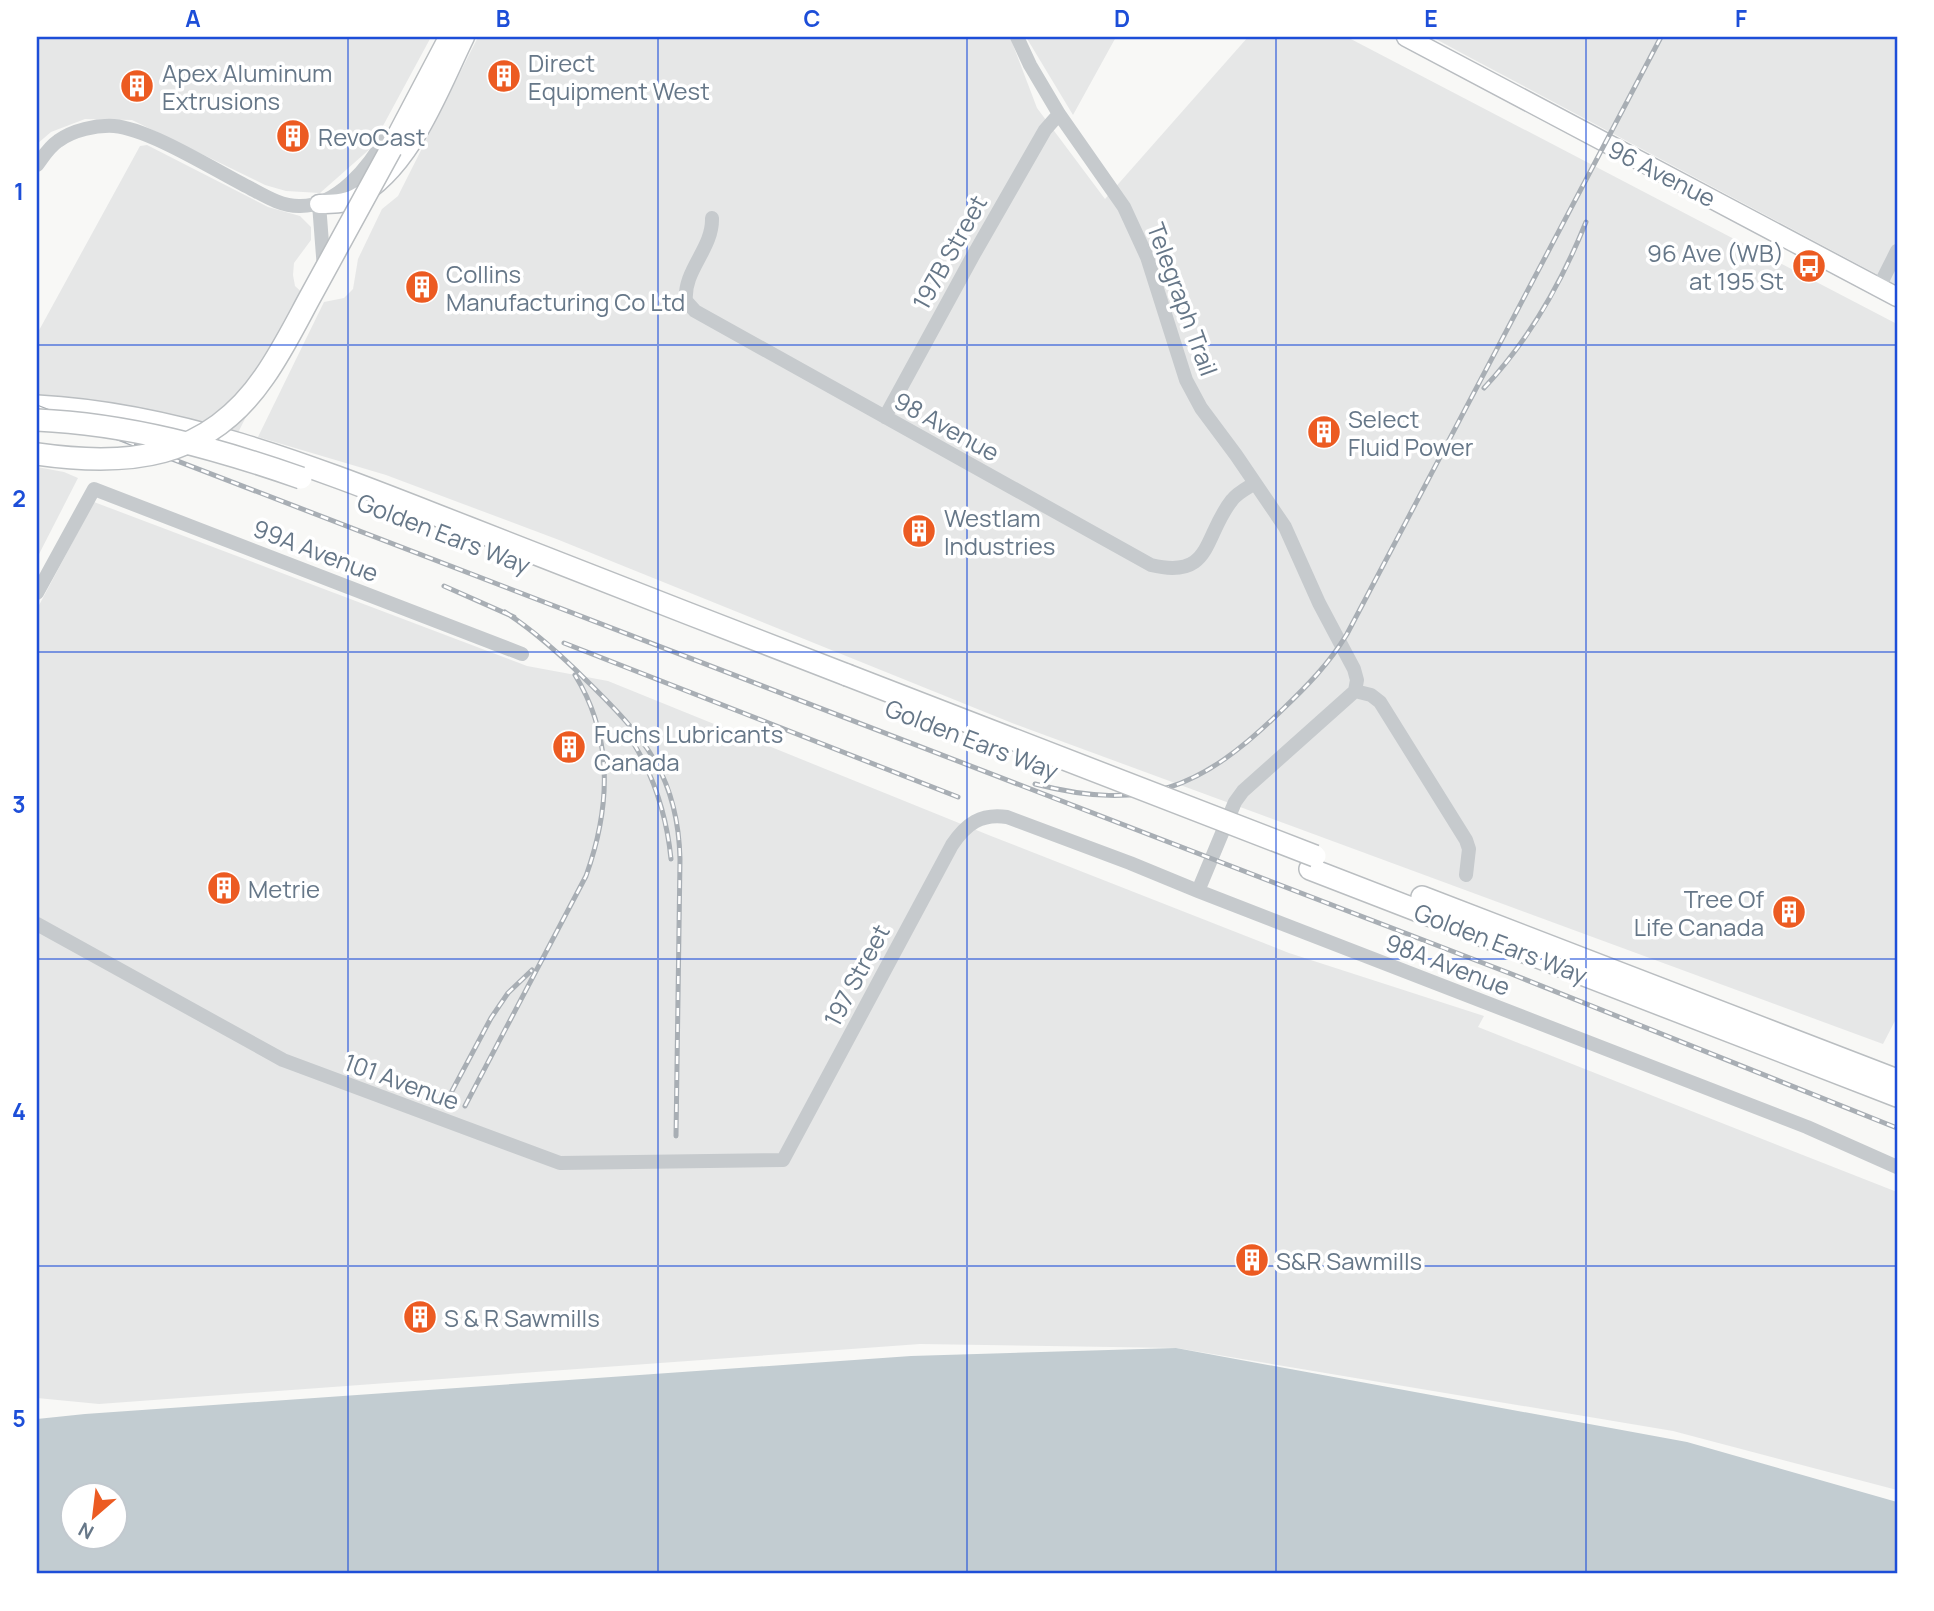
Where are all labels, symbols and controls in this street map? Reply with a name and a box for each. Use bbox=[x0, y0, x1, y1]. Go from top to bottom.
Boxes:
text: A bbox=[185, 2, 201, 34]
text: B bbox=[496, 2, 510, 34]
text: C bbox=[804, 2, 821, 34]
text: D bbox=[1114, 2, 1130, 34]
text: E bbox=[1424, 2, 1438, 34]
text: F bbox=[1735, 2, 1747, 34]
place label: Direct Equipment West bbox=[528, 46, 710, 107]
place label: Apex Aluminum Extrusions bbox=[162, 56, 332, 117]
building icon: Direct Equipment West bbox=[485, 57, 523, 95]
building icon: Apex Aluminum Extrusions bbox=[118, 67, 156, 105]
building icon: RevoCast bbox=[274, 117, 312, 155]
place label: RevoCast bbox=[318, 120, 425, 153]
street label: 96 Avenue bbox=[1602, 132, 1722, 214]
text: 1 bbox=[14, 175, 24, 207]
street label: 197B Street bbox=[904, 189, 994, 315]
street label: Telegraph Trail bbox=[1140, 218, 1226, 380]
place label: 96 Ave (WB) at 195 St bbox=[1647, 236, 1784, 297]
bus stop icon: 96 Ave (WB) at 195 St bbox=[1790, 247, 1828, 285]
place label: Collins Manufacturing Co Ltd bbox=[446, 257, 685, 318]
building icon: Collins Manufacturing Co Ltd bbox=[403, 268, 441, 306]
street label: 98 Avenue bbox=[888, 383, 1006, 469]
place label: Select Fluid Power bbox=[1348, 402, 1474, 463]
building icon: Select Fluid Power bbox=[1305, 413, 1343, 451]
text: 2 bbox=[12, 482, 26, 514]
street label: Golden Ears Way bbox=[353, 485, 536, 581]
place label: Westlam Industries bbox=[944, 501, 1055, 562]
street label: 99A Avenue bbox=[248, 511, 384, 589]
building icon: Westlam Industries bbox=[900, 512, 938, 550]
street label: Golden Ears Way bbox=[881, 691, 1064, 787]
place label: Fuchs Lubricants Canada bbox=[594, 717, 783, 778]
building icon: Fuchs Lubricants Canada bbox=[550, 728, 588, 766]
text: 3 bbox=[12, 788, 26, 820]
building icon: Metrie bbox=[205, 869, 243, 907]
place label: Metrie bbox=[248, 872, 320, 905]
place label: Tree Of Life Canada bbox=[1634, 882, 1764, 943]
building icon: Tree Of Life Canada bbox=[1770, 893, 1808, 931]
street label: Golden Ears Way bbox=[1410, 895, 1593, 991]
street label: 197 Street bbox=[815, 918, 897, 1032]
street label: 98A Avenue bbox=[1381, 925, 1515, 1003]
street label: 101 Avenue bbox=[340, 1045, 464, 1117]
text: 4 bbox=[12, 1095, 26, 1127]
building icon: S&R Sawmills bbox=[1233, 1241, 1271, 1279]
place label: S&R Sawmills bbox=[1276, 1244, 1422, 1277]
building icon: S & R Sawmills bbox=[401, 1298, 439, 1336]
place label: S & R Sawmills bbox=[444, 1301, 600, 1334]
text: 5 bbox=[12, 1402, 26, 1434]
north arrow bbox=[60, 1482, 130, 1552]
text: N bbox=[74, 1516, 98, 1546]

